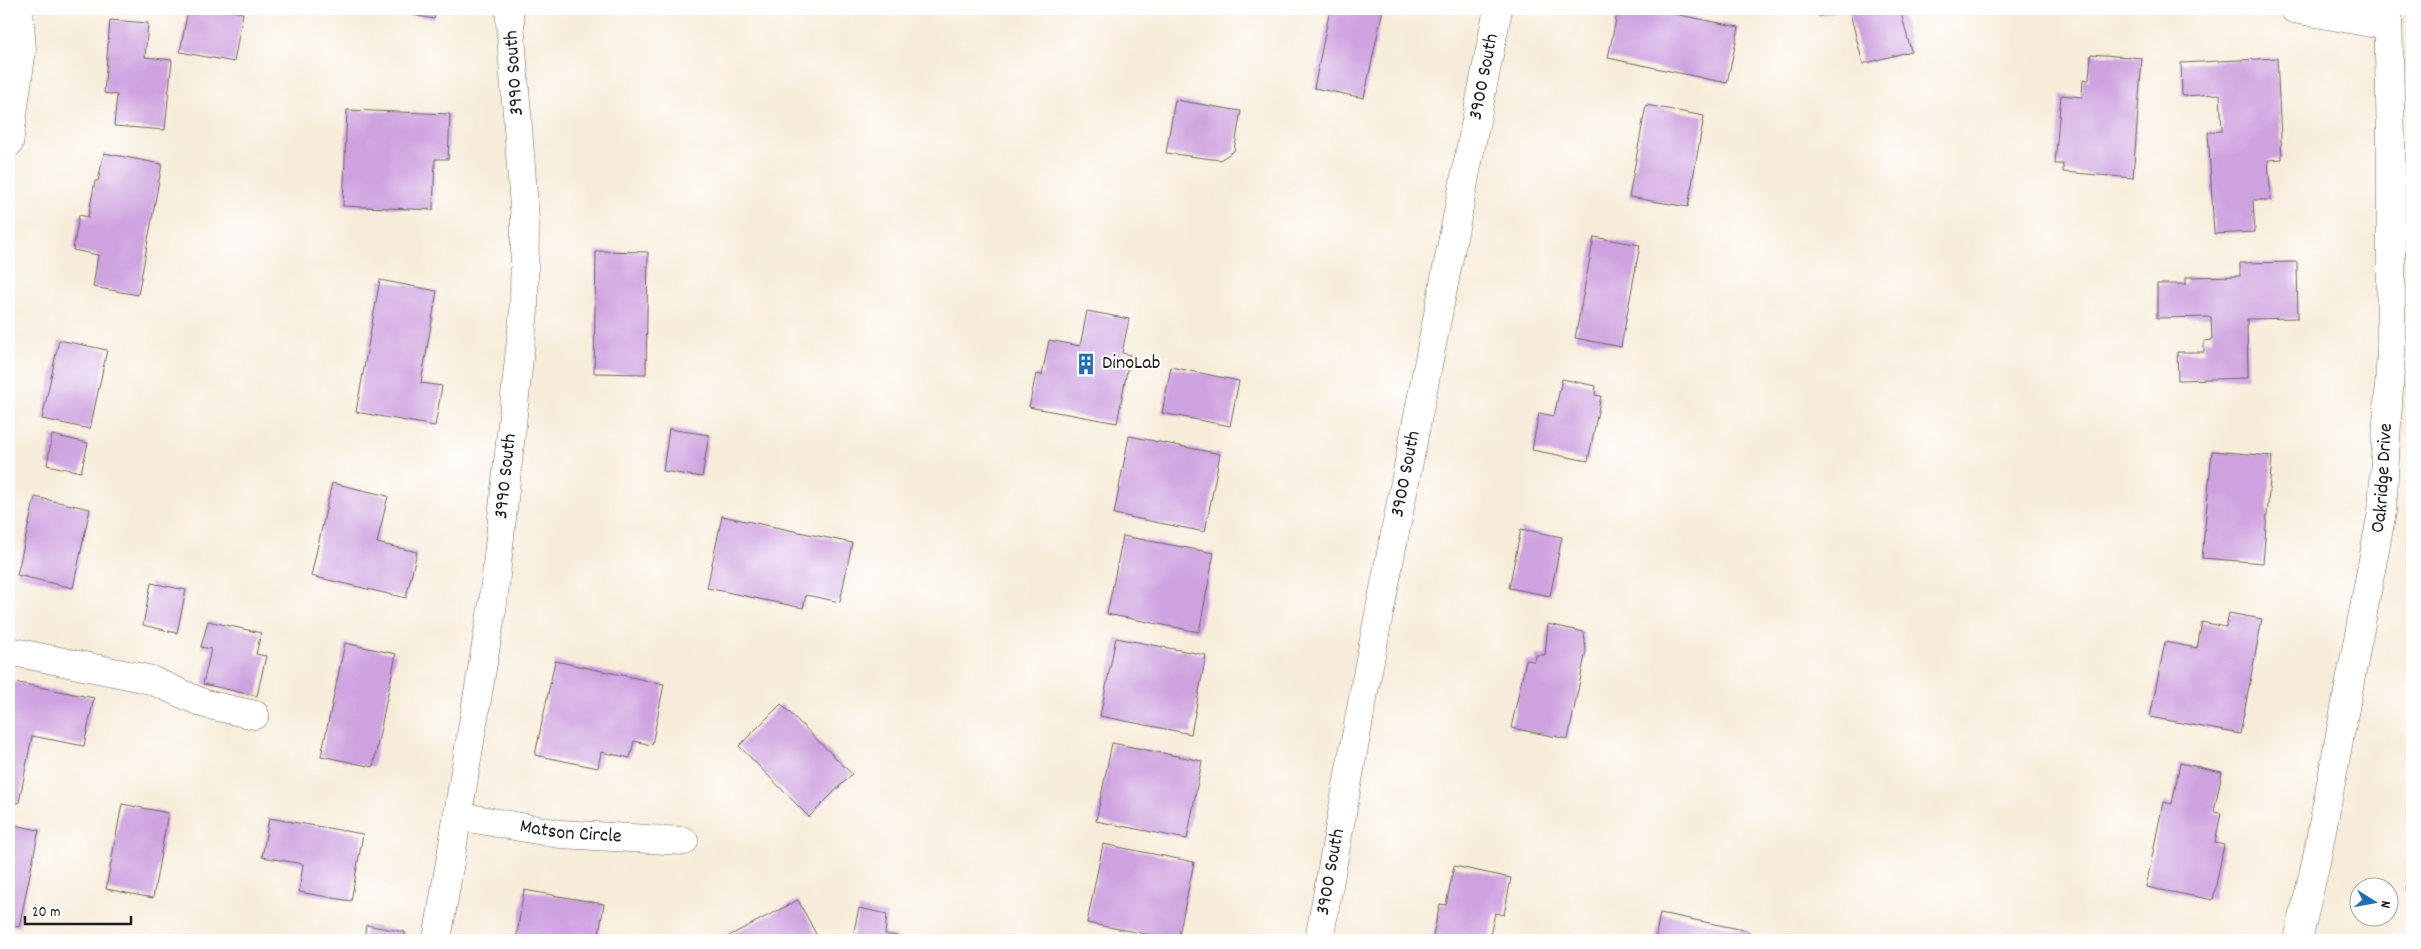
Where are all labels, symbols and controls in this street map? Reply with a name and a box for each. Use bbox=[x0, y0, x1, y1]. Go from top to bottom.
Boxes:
street label: 3990 South bbox=[498, 29, 532, 117]
street label: 3900 South bbox=[1463, 31, 1507, 122]
place label: DinoLab bbox=[1102, 350, 1160, 378]
building icon: DinoLab bbox=[1073, 351, 1099, 377]
street label: Oakridge Drive bbox=[2364, 422, 2401, 536]
street label: 3900 South bbox=[1384, 429, 1429, 520]
street label: 3990 South bbox=[488, 432, 525, 520]
street label: Matson Circle bbox=[517, 813, 622, 851]
street label: 3900 South bbox=[1310, 827, 1353, 918]
north arrow bbox=[2348, 876, 2398, 926]
scale bar bbox=[25, 894, 131, 926]
text: N bbox=[2374, 899, 2395, 909]
text: 20 m bbox=[32, 902, 60, 924]

